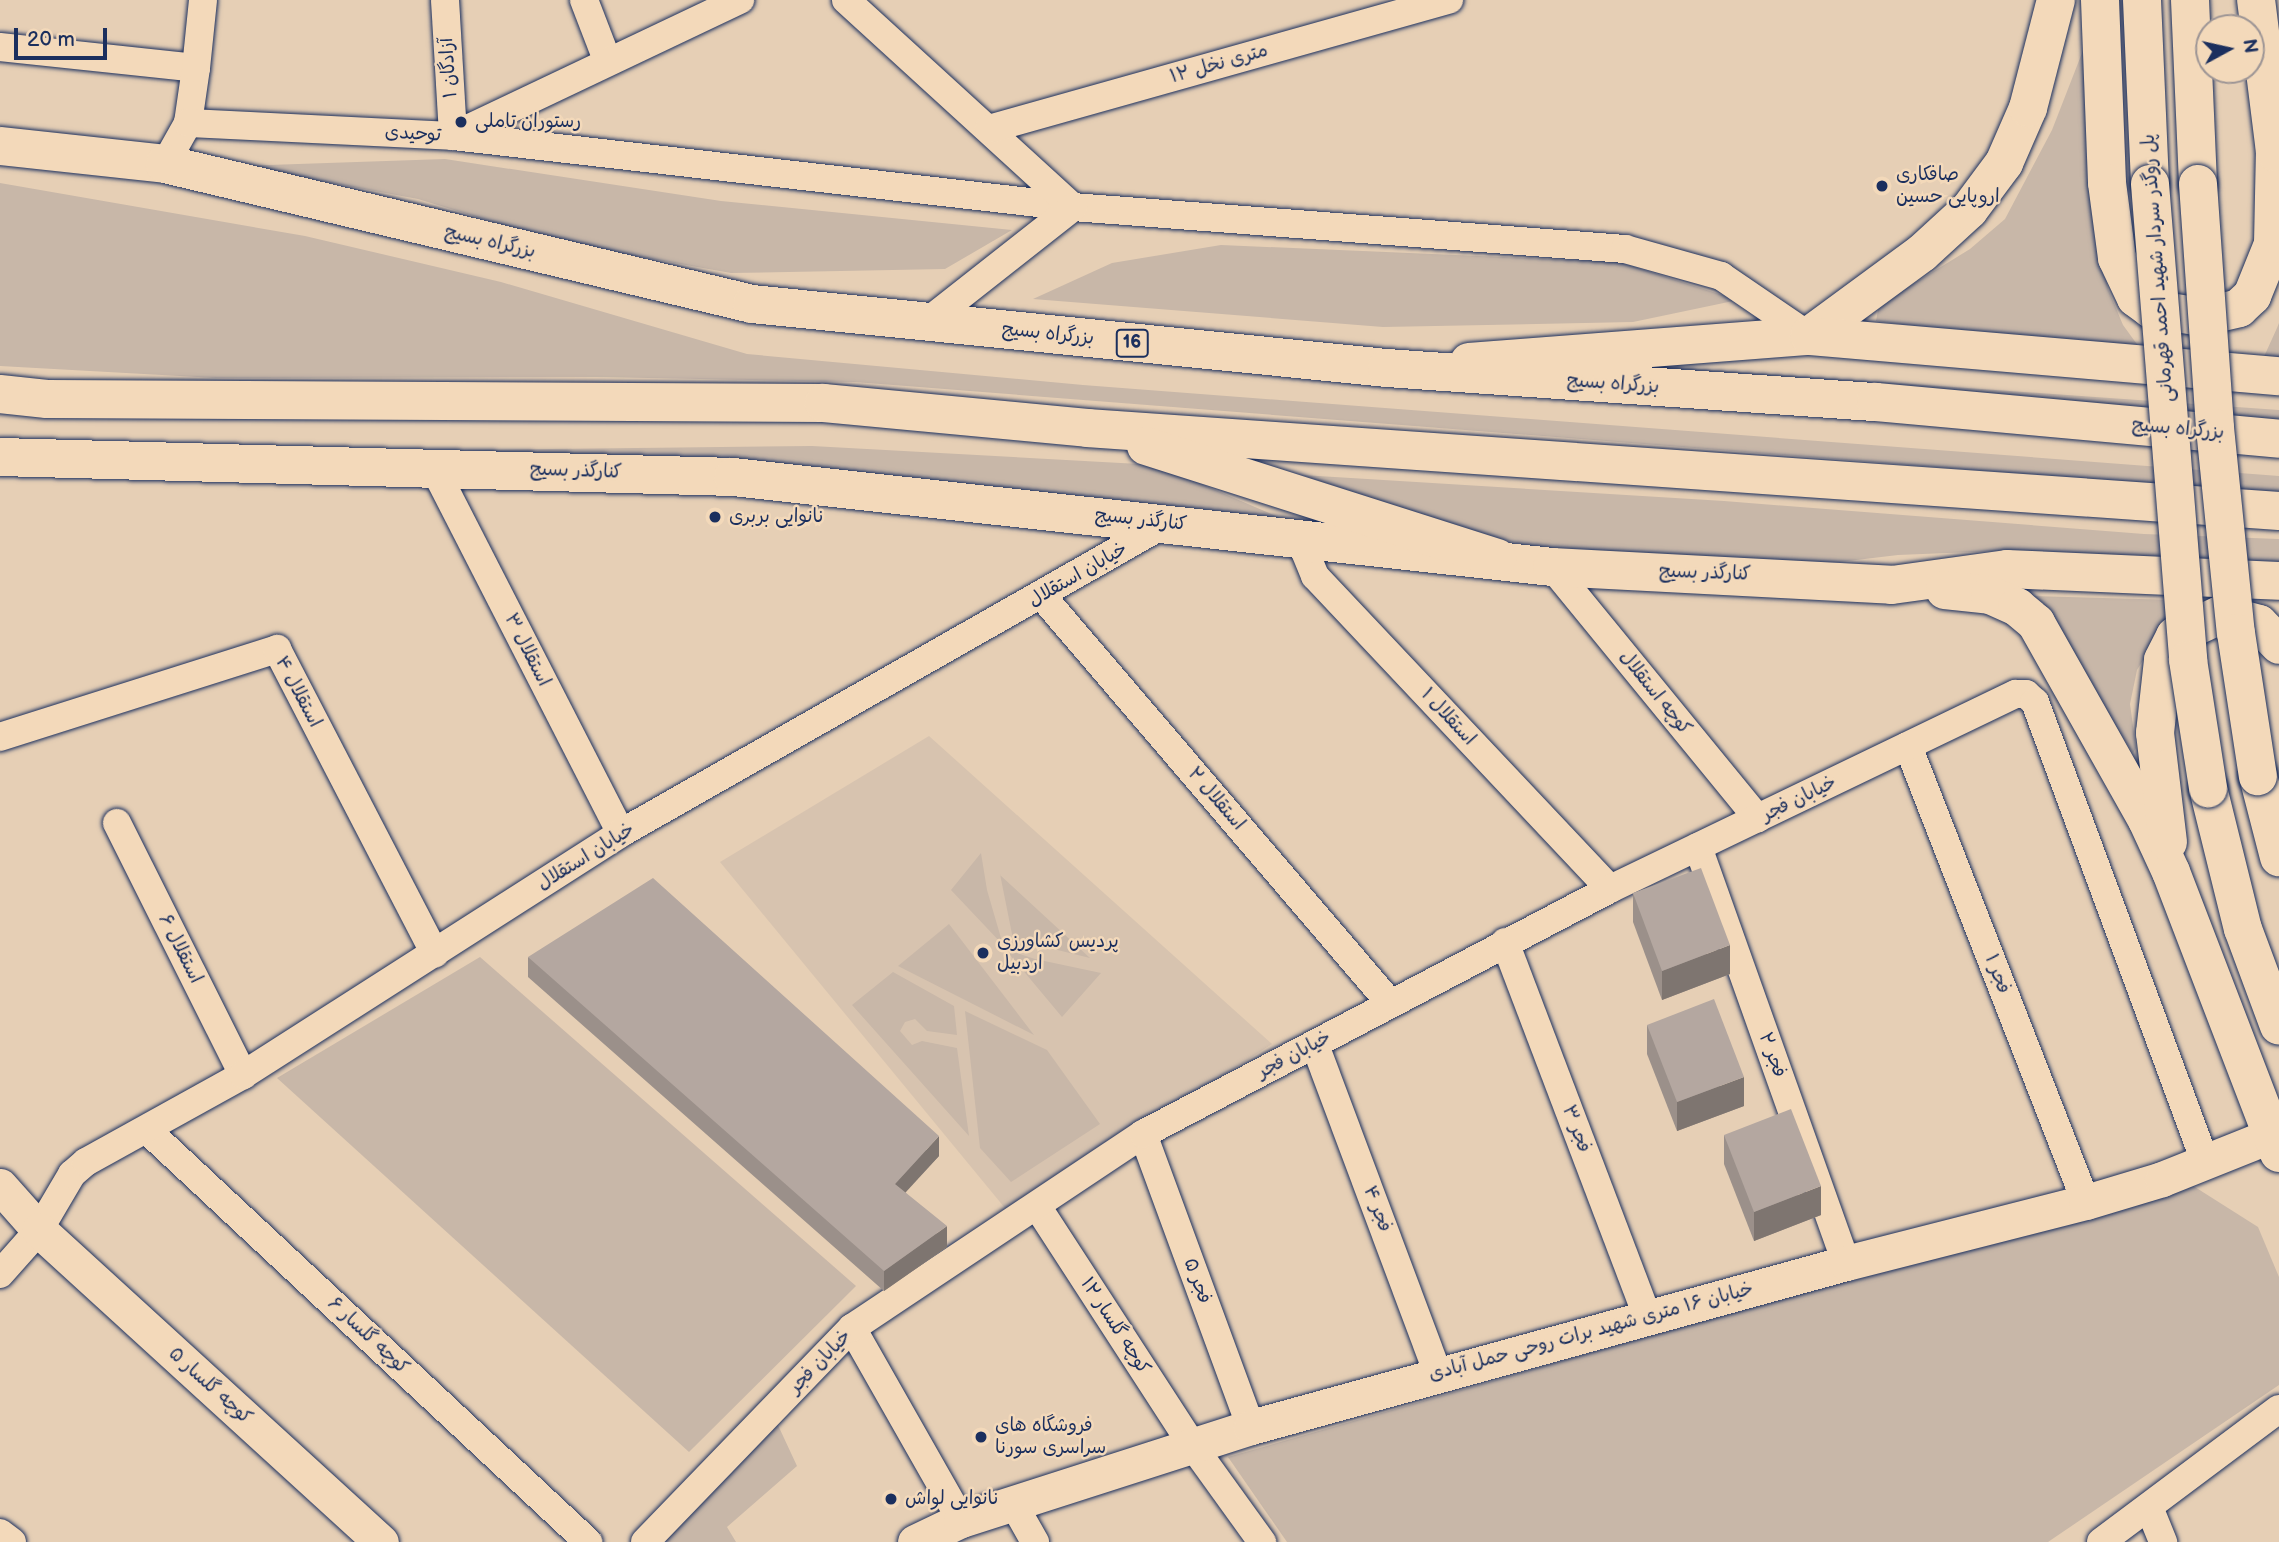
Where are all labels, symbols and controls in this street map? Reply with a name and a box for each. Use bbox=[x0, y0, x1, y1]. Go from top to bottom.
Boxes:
scale bar bbox=[18, 14, 110, 58]
north arrow bbox=[2195, 14, 2265, 84]
text: 20 m bbox=[27, 27, 75, 52]
street label: آزادگان ۱ bbox=[436, 37, 462, 99]
text: N bbox=[2237, 38, 2262, 55]
street label: ۱۲ متری نخل bbox=[1167, 39, 1271, 89]
place label: رستوران تاملی bbox=[475, 111, 581, 133]
marker: رستوران تاملی bbox=[453, 114, 469, 130]
street label: توحیدی bbox=[384, 121, 442, 147]
street label: پل روگذر سردار شهید احمد قهرمانی bbox=[2137, 133, 2179, 403]
place label: صافکاری اروپایی حسین bbox=[1896, 164, 2000, 208]
marker: صافکاری اروپایی حسین bbox=[1874, 178, 1890, 194]
street label: بزرگراه بسیج bbox=[442, 220, 538, 264]
street label: بزرگراه بسیج bbox=[1001, 318, 1095, 350]
road number: 16 bbox=[1114, 328, 1150, 358]
street label: بزرگراه بسیج bbox=[1566, 369, 1660, 399]
street label: بزرگراه بسیج bbox=[2131, 414, 2225, 444]
street label: کنارگذر بسیج bbox=[530, 458, 622, 484]
street label: کنارگذر بسیج bbox=[1094, 504, 1188, 536]
place label: نانوایی بربری bbox=[729, 506, 824, 528]
marker: نانوایی بربری bbox=[707, 509, 723, 525]
street label: خیابان استقلال bbox=[1025, 538, 1131, 612]
street label: کنارگذر بسیج bbox=[1659, 560, 1751, 586]
street label: استقلال ۳ bbox=[499, 610, 555, 690]
street label: کوچه استقلال bbox=[1614, 646, 1696, 740]
street label: استقلال ۴ bbox=[270, 652, 326, 732]
street label: استقلال ۱ bbox=[1416, 684, 1480, 750]
street label: استقلال ۲ bbox=[1182, 763, 1250, 835]
street label: خیابان فجر bbox=[1758, 771, 1840, 827]
street label: خیابان استقلال bbox=[533, 818, 639, 896]
street label: استقلال ۶ bbox=[153, 911, 207, 987]
place label: پردیس کشاورزی اردبیل bbox=[997, 931, 1119, 975]
marker: پردیس کشاورزی اردبیل bbox=[975, 945, 991, 961]
street label: فجر ۱ bbox=[1979, 951, 2015, 997]
street label: خیابان فجر bbox=[1253, 1026, 1335, 1084]
street label: فجر ۲ bbox=[1753, 1029, 1791, 1081]
street label: فجر ۳ bbox=[1557, 1102, 1595, 1156]
street label: فجر ۴ bbox=[1358, 1183, 1396, 1235]
street label: فجر ۵ bbox=[1178, 1255, 1216, 1307]
street label: کوچه گلسار ۱۲ bbox=[1075, 1273, 1155, 1379]
street label: خیابان ۱۶ متری شهید برات روحی حمل آبادی bbox=[1426, 1278, 1756, 1386]
street label: کوچه گلسار ۶ bbox=[323, 1293, 413, 1379]
street label: خیابان فجر bbox=[784, 1325, 856, 1399]
street label: کوچه گلسار ۵ bbox=[164, 1343, 256, 1429]
place label: فروشگاه های سراسری سورنا bbox=[995, 1415, 1106, 1459]
marker: فروشگاه های سراسری سورنا bbox=[973, 1429, 989, 1445]
place label: نانوایی لواش bbox=[905, 1488, 999, 1510]
marker: نانوایی لواش bbox=[883, 1491, 899, 1507]

